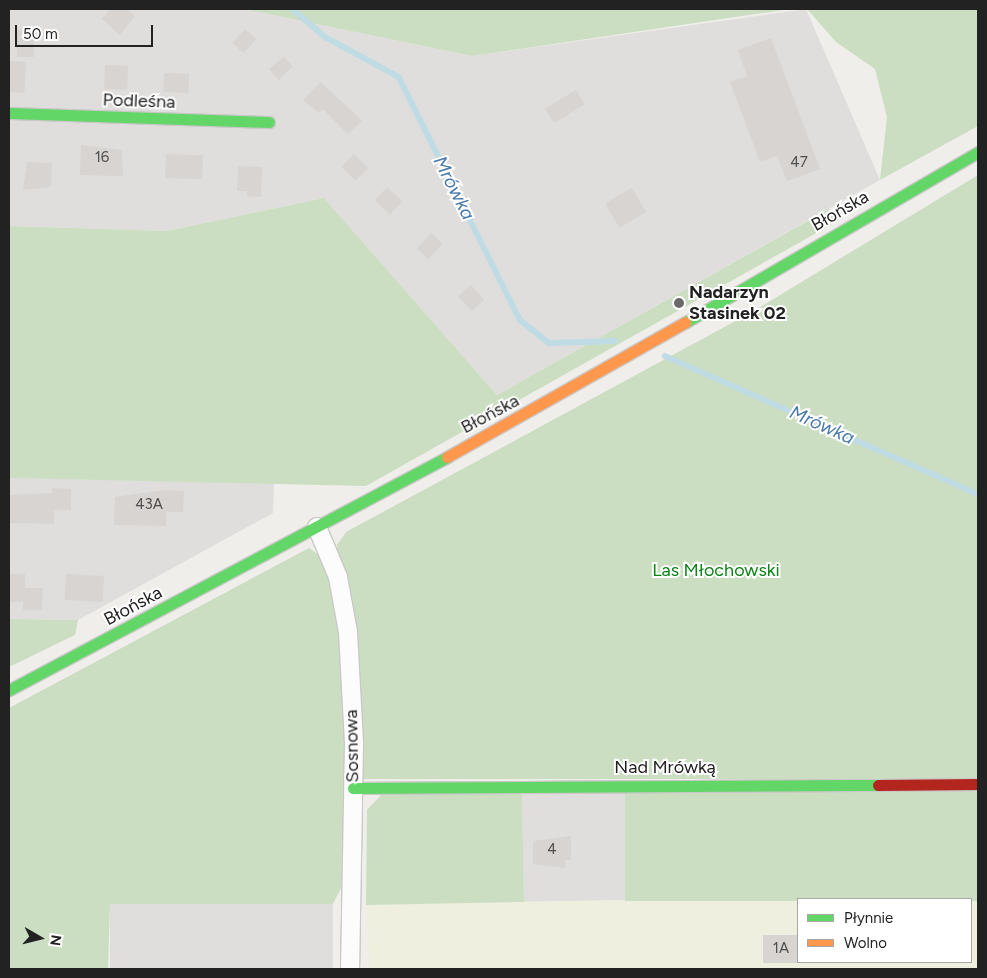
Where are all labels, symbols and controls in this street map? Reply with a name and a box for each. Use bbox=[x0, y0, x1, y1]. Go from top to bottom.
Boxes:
scale bar bbox=[18, 15, 155, 47]
text: 50 m bbox=[23, 25, 58, 43]
street label: Podleśna bbox=[102, 89, 176, 113]
house number: 16 bbox=[95, 149, 109, 167]
water label: Mrówka bbox=[428, 152, 480, 224]
house number: 47 bbox=[790, 154, 808, 172]
street label: Błońska bbox=[807, 186, 873, 236]
place label: Nadarzyn Stasinek 02 bbox=[689, 282, 786, 324]
marker: Nadarzyn Stasinek 02 bbox=[673, 297, 685, 309]
street label: Błońska bbox=[457, 390, 523, 438]
water label: Mrówka bbox=[786, 401, 858, 449]
house number: 43A bbox=[135, 496, 163, 514]
park label: Las Młochowski bbox=[652, 559, 780, 581]
street label: Błońska bbox=[100, 582, 166, 630]
street label: Sosnowa bbox=[341, 709, 363, 783]
street label: Nad Mrówką bbox=[614, 756, 716, 778]
house number: 4 bbox=[547, 841, 557, 859]
legend bbox=[797, 898, 972, 963]
text: Płynnie bbox=[844, 909, 893, 927]
north arrow bbox=[15, 913, 65, 963]
text: N bbox=[46, 934, 65, 947]
text: Wolno bbox=[844, 934, 887, 952]
house number: 1A bbox=[773, 940, 789, 958]

